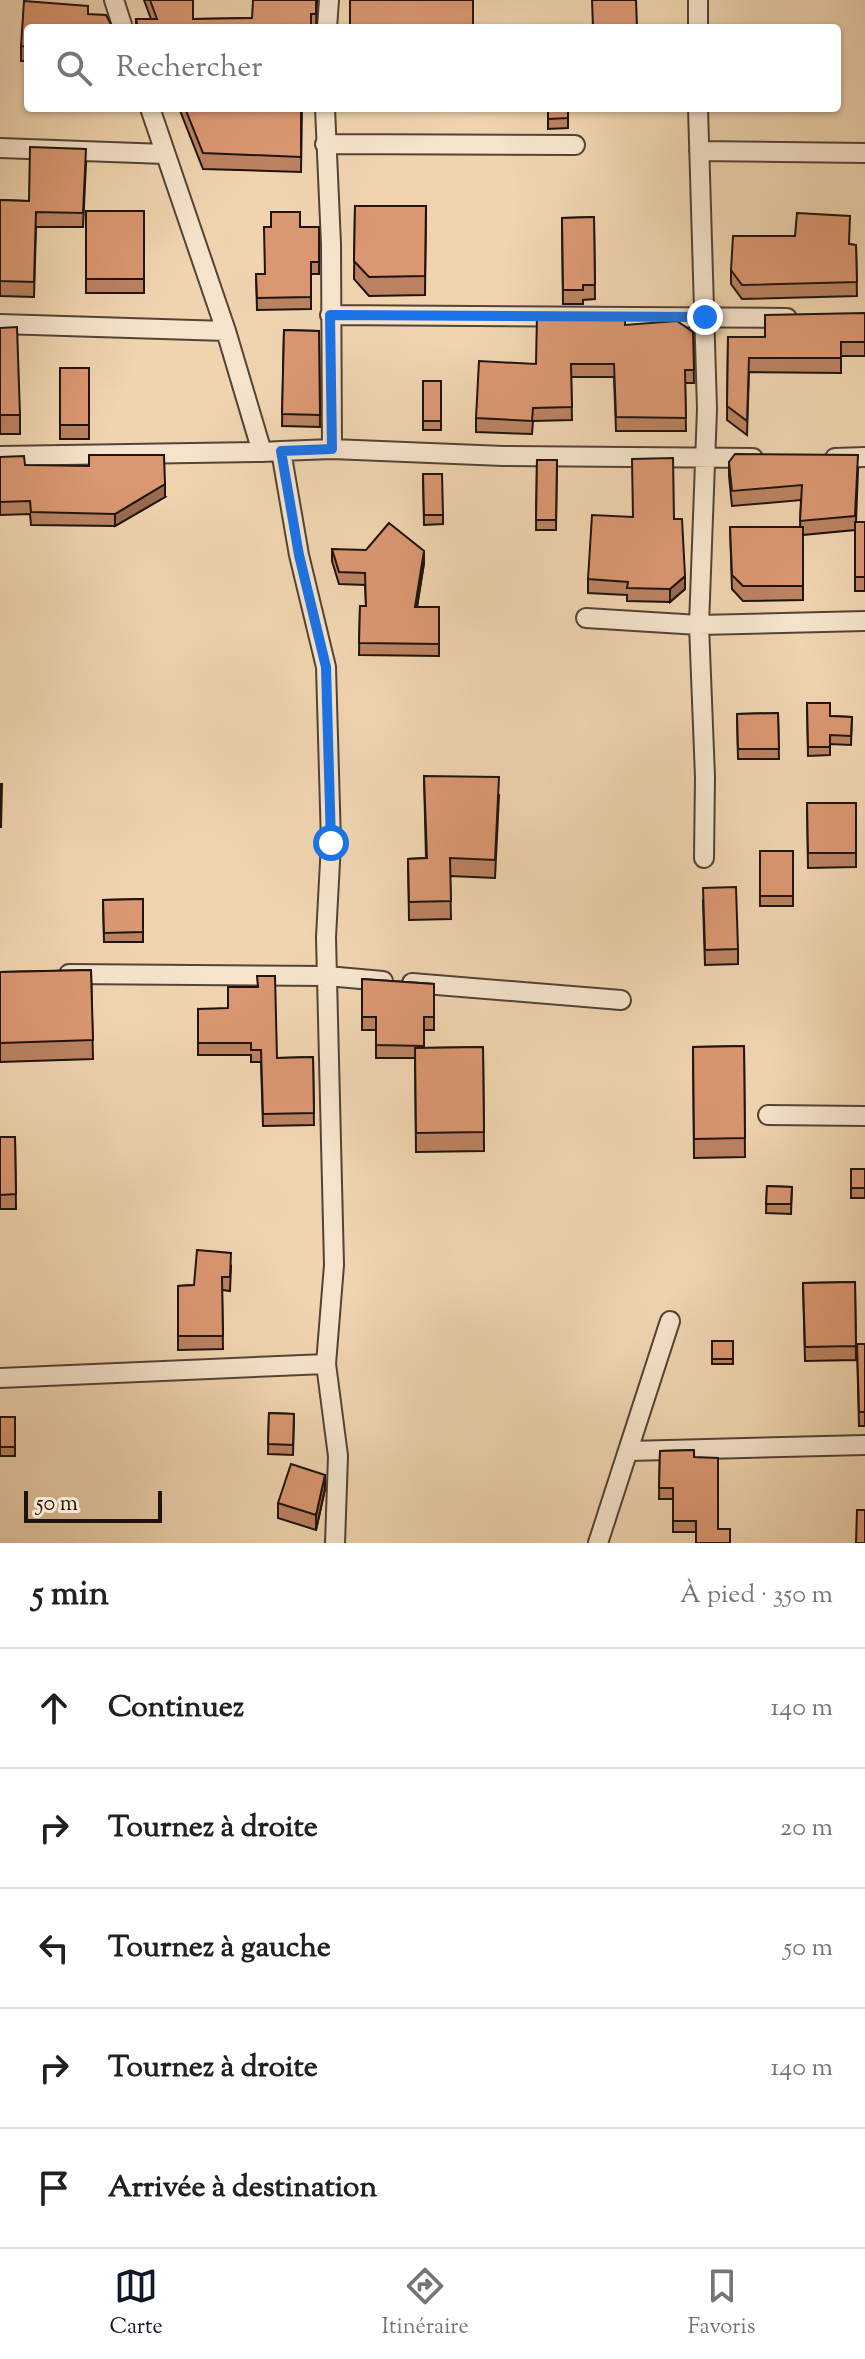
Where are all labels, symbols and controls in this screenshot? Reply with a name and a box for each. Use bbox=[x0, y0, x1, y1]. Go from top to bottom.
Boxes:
search box bbox=[24, 24, 841, 112]
icon: search bbox=[52, 46, 96, 90]
text: Rechercher bbox=[116, 47, 263, 90]
route end bbox=[687, 299, 723, 335]
route start bbox=[313, 825, 349, 861]
scale bar bbox=[24, 1487, 162, 1523]
text: 50 m bbox=[36, 1489, 78, 1521]
text: 5 min bbox=[32, 1571, 109, 1620]
text: À pied · 350 m bbox=[680, 1577, 833, 1614]
icon: ahead bbox=[32, 1686, 76, 1730]
text: Continuez bbox=[108, 1687, 244, 1730]
text: 140 m bbox=[770, 1690, 833, 1727]
icon: right bbox=[32, 1806, 76, 1850]
text: Tournez à droite bbox=[108, 1807, 318, 1850]
text: 20 m bbox=[780, 1810, 833, 1847]
icon: left bbox=[32, 1926, 76, 1970]
text: Tournez à gauche bbox=[108, 1927, 331, 1970]
text: 50 m bbox=[783, 1930, 833, 1967]
icon: right bbox=[32, 2046, 76, 2090]
text: Tournez à droite bbox=[108, 2047, 318, 2090]
text: 140 m bbox=[770, 2050, 833, 2087]
icon: arrive bbox=[32, 2166, 76, 2210]
text: Arrivée à destination bbox=[108, 2167, 377, 2210]
tab: Carte bbox=[109, 2264, 163, 2344]
tab: Itinéraire bbox=[382, 2264, 469, 2344]
tab: Favoris bbox=[688, 2264, 755, 2344]

